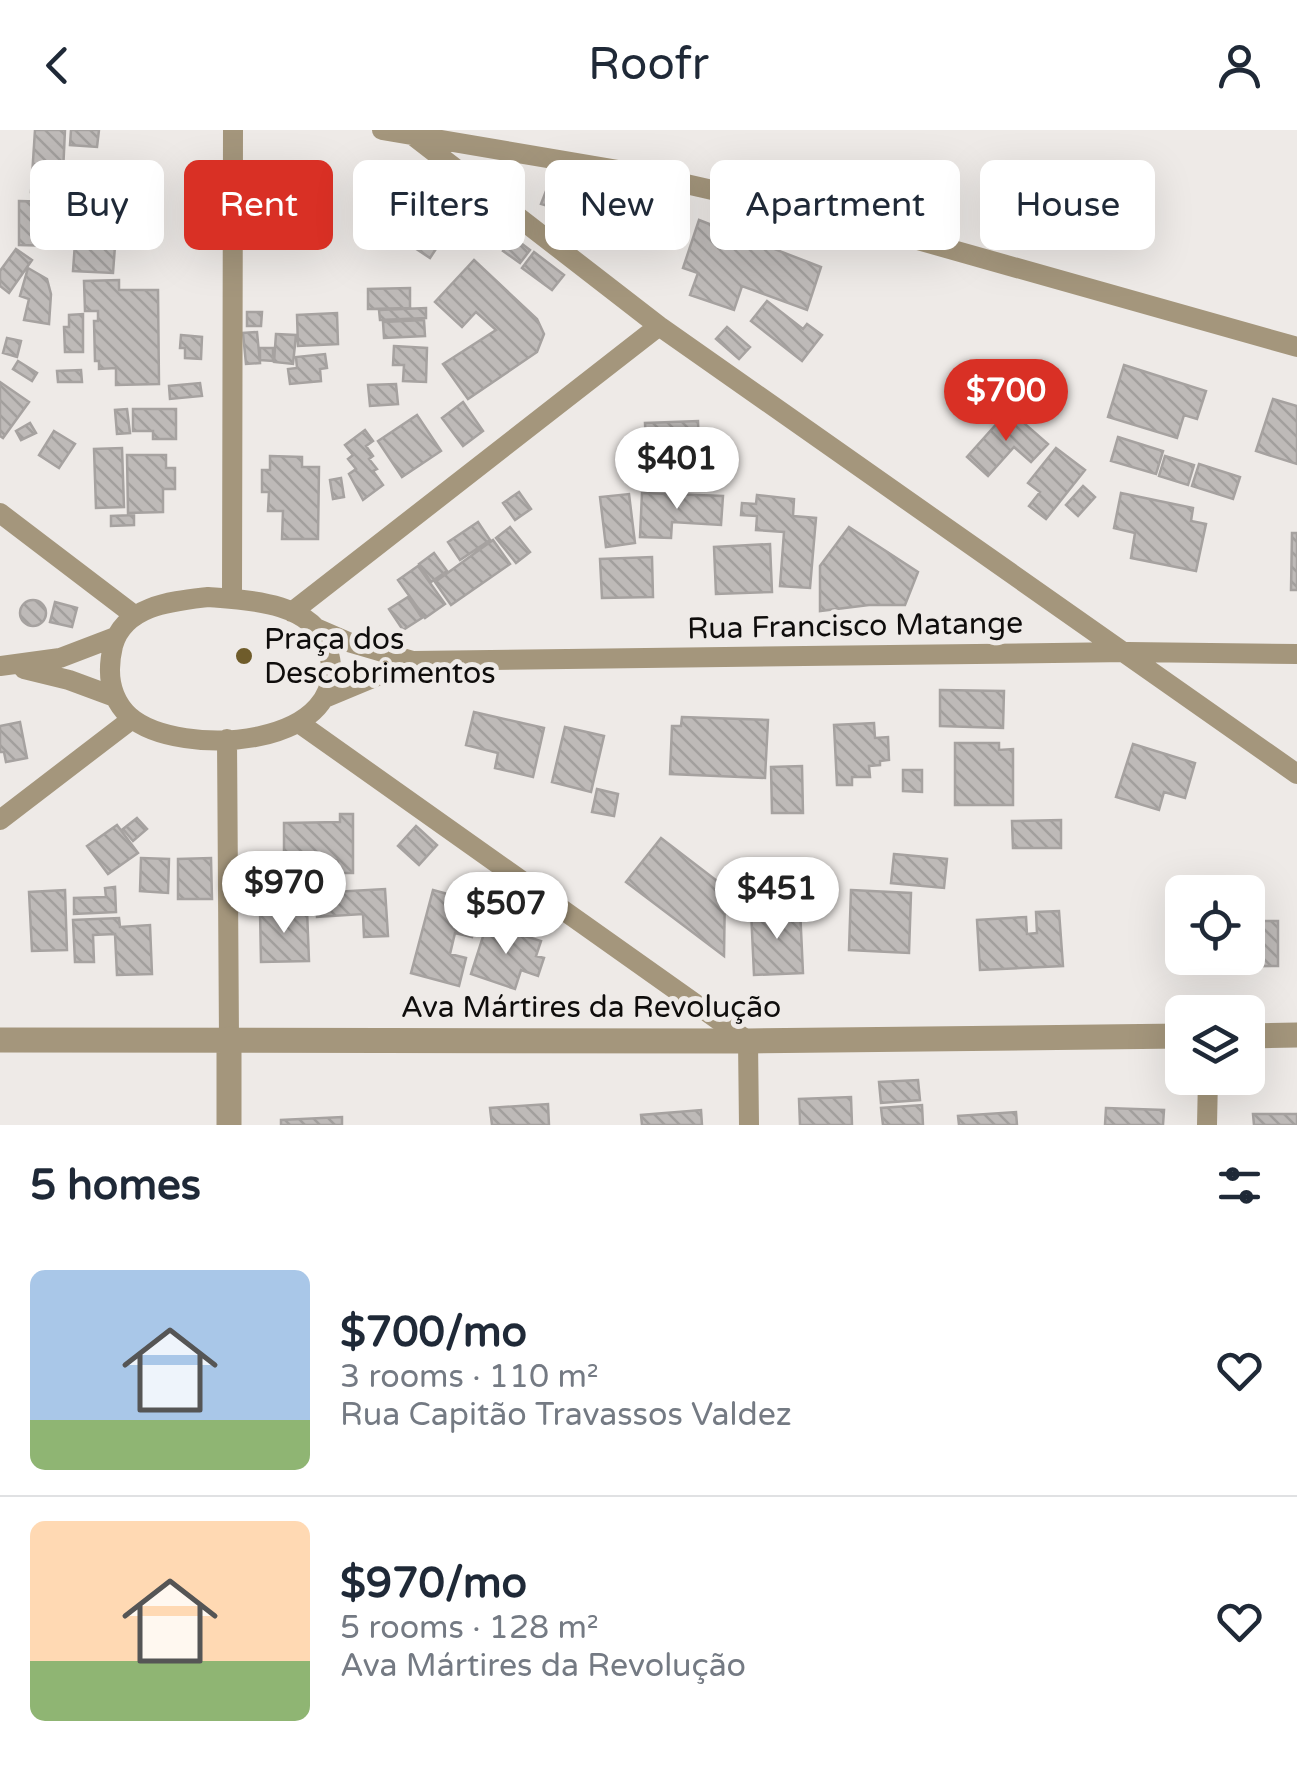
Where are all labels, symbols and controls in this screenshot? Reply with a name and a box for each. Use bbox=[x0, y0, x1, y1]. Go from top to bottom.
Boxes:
icon: back bbox=[30, 38, 85, 93]
text: Roofr bbox=[588, 38, 709, 92]
icon: person bbox=[1212, 38, 1267, 93]
chip: Buy bbox=[30, 160, 164, 250]
chip: Rent bbox=[184, 160, 333, 250]
chip: Filters bbox=[353, 160, 525, 250]
chip: New bbox=[545, 160, 690, 250]
chip: Apartment bbox=[710, 160, 960, 250]
chip: House bbox=[980, 160, 1155, 250]
pin: $700 bbox=[947, 359, 1065, 444]
text: $700 bbox=[966, 372, 1046, 410]
pin: $401 bbox=[618, 427, 736, 512]
text: $401 bbox=[637, 440, 717, 478]
street label: Rua Francisco Matange bbox=[687, 605, 1023, 647]
place label: Praça dos Descobrimentos bbox=[264, 621, 496, 692]
marker: Praça dos Descobrimentos bbox=[233, 645, 255, 667]
pin: $970 bbox=[225, 851, 343, 936]
pin: $451 bbox=[718, 857, 836, 942]
text: $970 bbox=[244, 864, 324, 902]
text: $451 bbox=[737, 870, 817, 908]
pin: $507 bbox=[447, 872, 565, 957]
map controls bbox=[1165, 875, 1265, 1095]
button: locate bbox=[1165, 875, 1265, 975]
text: $507 bbox=[466, 885, 546, 923]
street label: Ava Mártires da Revolução bbox=[401, 989, 781, 1026]
button: layers bbox=[1165, 995, 1265, 1095]
icon: filters bbox=[1212, 1158, 1267, 1213]
text: 5 homes bbox=[30, 1160, 201, 1211]
text: $700/mo bbox=[340, 1307, 527, 1358]
icon: home bbox=[110, 1310, 230, 1430]
icon: heart bbox=[1212, 1343, 1267, 1398]
text: 3 rooms · 110 m² bbox=[340, 1358, 599, 1396]
text: Rua Capitão Travassos Valdez bbox=[340, 1396, 792, 1434]
text: $970/mo bbox=[340, 1558, 527, 1609]
icon: home bbox=[110, 1561, 230, 1681]
icon: heart bbox=[1212, 1594, 1267, 1649]
text: 5 rooms · 128 m² bbox=[340, 1609, 599, 1647]
text: Ava Mártires da Revolução bbox=[340, 1647, 746, 1685]

